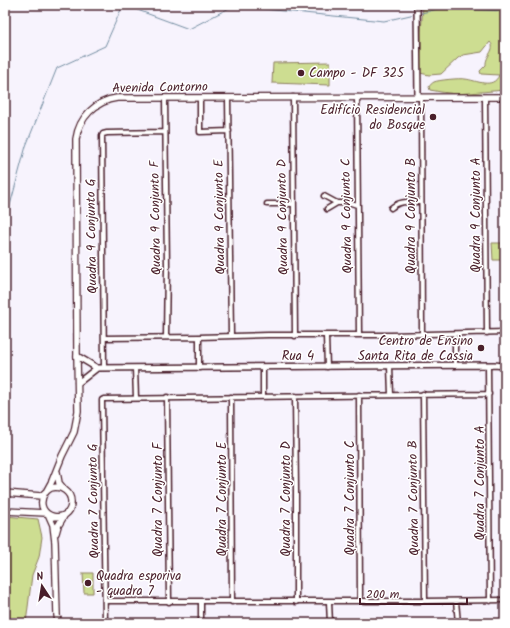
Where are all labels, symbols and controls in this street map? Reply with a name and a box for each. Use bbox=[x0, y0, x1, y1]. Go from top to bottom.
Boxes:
place label: Campo - DF 325 bbox=[309, 63, 405, 84]
marker: Campo - DF 325 bbox=[296, 68, 306, 78]
street label: Avenida Contorno bbox=[112, 77, 208, 99]
place label: Edifício Residencial do Bosque bbox=[320, 100, 425, 136]
marker: Edifício Residencial do Bosque bbox=[428, 112, 438, 122]
street label: Quadra 9 Conjunto A bbox=[466, 157, 487, 273]
street label: Quadra 9 Conjunto C bbox=[335, 158, 359, 274]
street label: Quadra 9 Conjunto B bbox=[401, 158, 422, 274]
street label: Quadra 9 Conjunto F bbox=[144, 159, 167, 275]
street label: Quadra 9 Conjunto E bbox=[208, 159, 232, 275]
street label: Quadra 9 Conjunto D bbox=[271, 159, 295, 275]
street label: Quadra 9 Conjunto G bbox=[80, 178, 104, 294]
place label: Centro de Ensino Santa Rita de Cassia bbox=[358, 331, 473, 367]
marker: Centro de Ensino Santa Rita de Cassia bbox=[476, 343, 486, 353]
street label: Rua 4 bbox=[282, 346, 314, 367]
street label: Quadra 7 Conjunto A bbox=[470, 425, 491, 541]
street label: Quadra 7 Conjunto C bbox=[340, 440, 361, 556]
street label: Quadra 7 Conjunto B bbox=[402, 440, 426, 556]
street label: Quadra 7 Conjunto E bbox=[212, 441, 233, 556]
street label: Quadra 7 Conjunto D bbox=[276, 441, 297, 557]
street label: Quadra 7 Conjunto F bbox=[148, 442, 169, 557]
street label: Quadra 7 Conjunto G bbox=[82, 443, 106, 559]
north arrow bbox=[22, 566, 62, 606]
place label: Quadra esporiva - quadra 7 bbox=[96, 566, 181, 602]
text: N bbox=[35, 568, 45, 587]
marker: Quadra esporiva - quadra 7 bbox=[83, 578, 93, 588]
scale bar bbox=[360, 580, 467, 606]
text: 200 m bbox=[366, 585, 400, 604]

